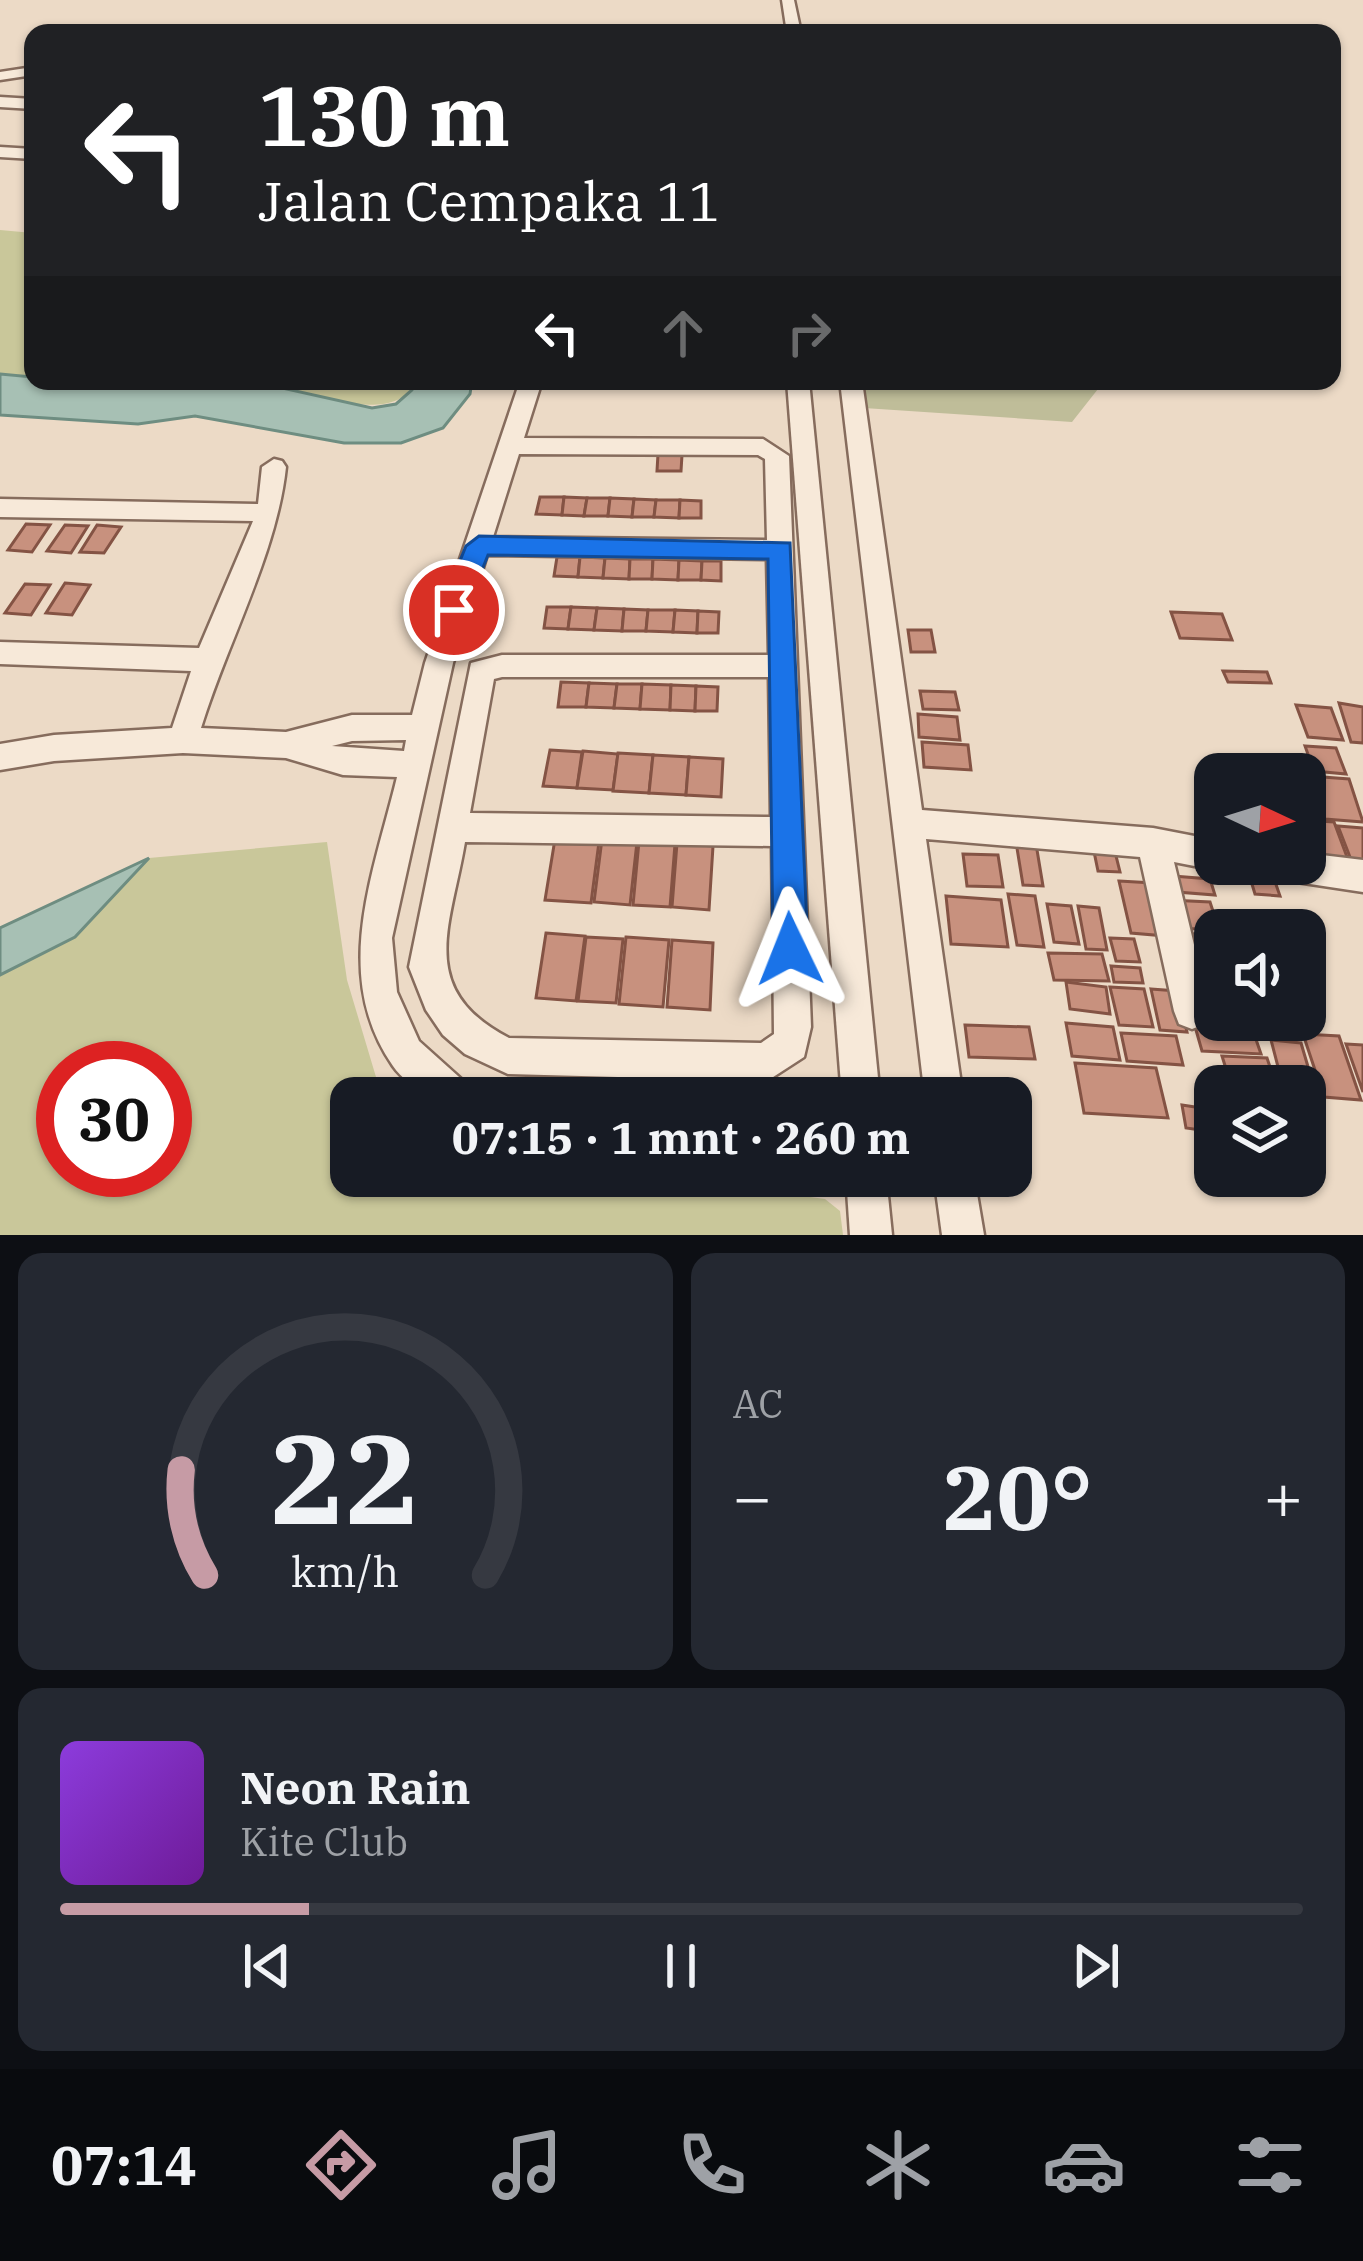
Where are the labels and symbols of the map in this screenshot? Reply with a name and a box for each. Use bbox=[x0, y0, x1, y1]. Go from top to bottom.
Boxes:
pin bbox=[403, 559, 505, 661]
north arrow bbox=[1194, 753, 1326, 885]
position arrow bbox=[727, 886, 853, 1012]
speed limit sign: 30 bbox=[36, 1041, 192, 1197]

